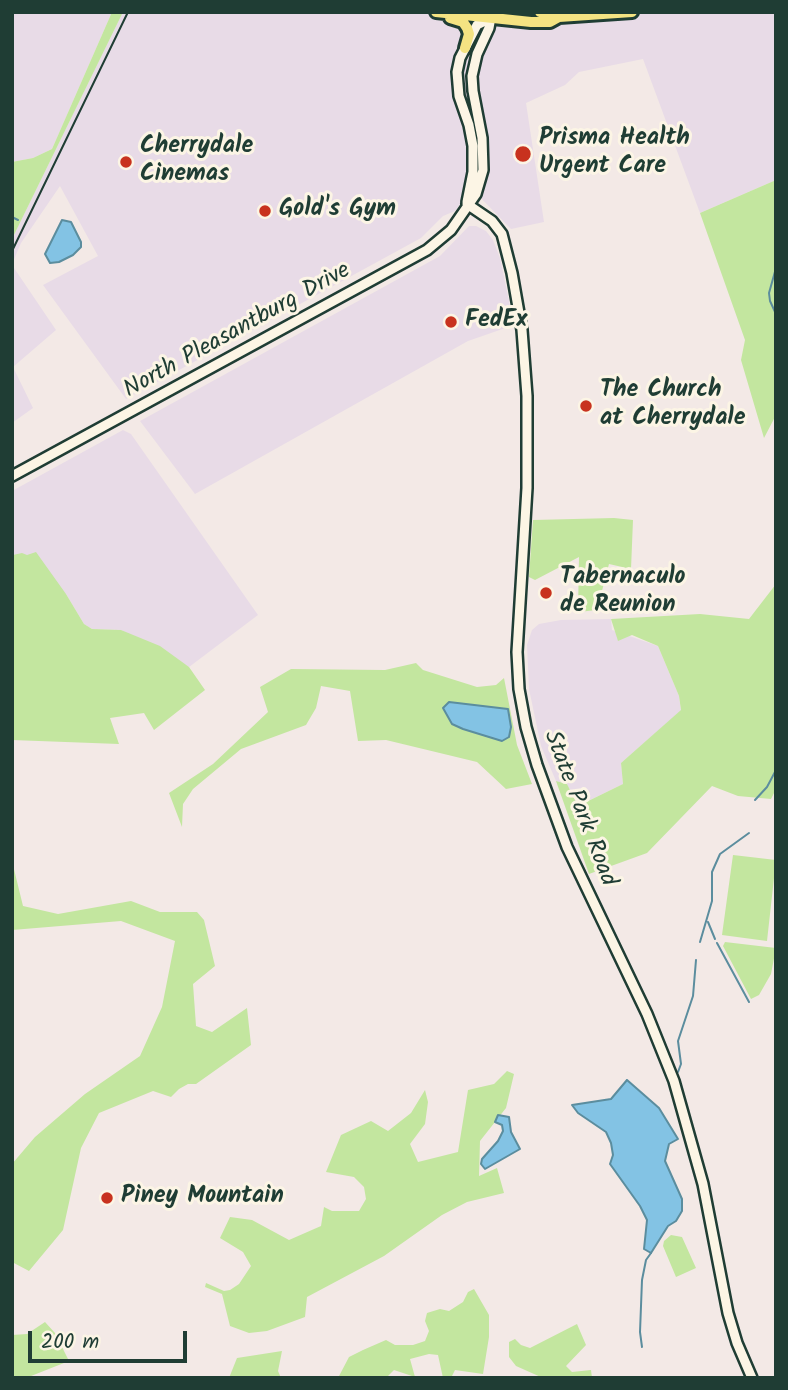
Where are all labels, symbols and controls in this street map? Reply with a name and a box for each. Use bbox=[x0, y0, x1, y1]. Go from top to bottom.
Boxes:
place label: Prisma Health Urgent Care bbox=[539, 126, 690, 182]
place label: Cherrydale Cinemas bbox=[140, 134, 253, 190]
marker: Prisma Health Urgent Care bbox=[513, 144, 533, 164]
marker: Cherrydale Cinemas bbox=[118, 154, 134, 170]
place label: Gold's Gym bbox=[279, 197, 396, 225]
marker: Gold's Gym bbox=[257, 203, 273, 219]
street label: North Pleasantburg Drive bbox=[120, 258, 356, 406]
place label: FedEx bbox=[465, 308, 527, 336]
marker: FedEx bbox=[443, 314, 459, 330]
place label: The Church at Cherrydale bbox=[600, 378, 745, 434]
marker: The Church at Cherrydale bbox=[578, 398, 594, 414]
place label: Tabernaculo de Reunion bbox=[560, 565, 686, 621]
marker: Tabernaculo de Reunion bbox=[538, 585, 554, 601]
street label: State Park Road bbox=[535, 727, 621, 891]
place label: Piney Mountain bbox=[121, 1184, 284, 1212]
marker: Piney Mountain bbox=[99, 1190, 115, 1206]
scale bar bbox=[32, 1316, 191, 1360]
text: 200 m bbox=[41, 1326, 99, 1359]

